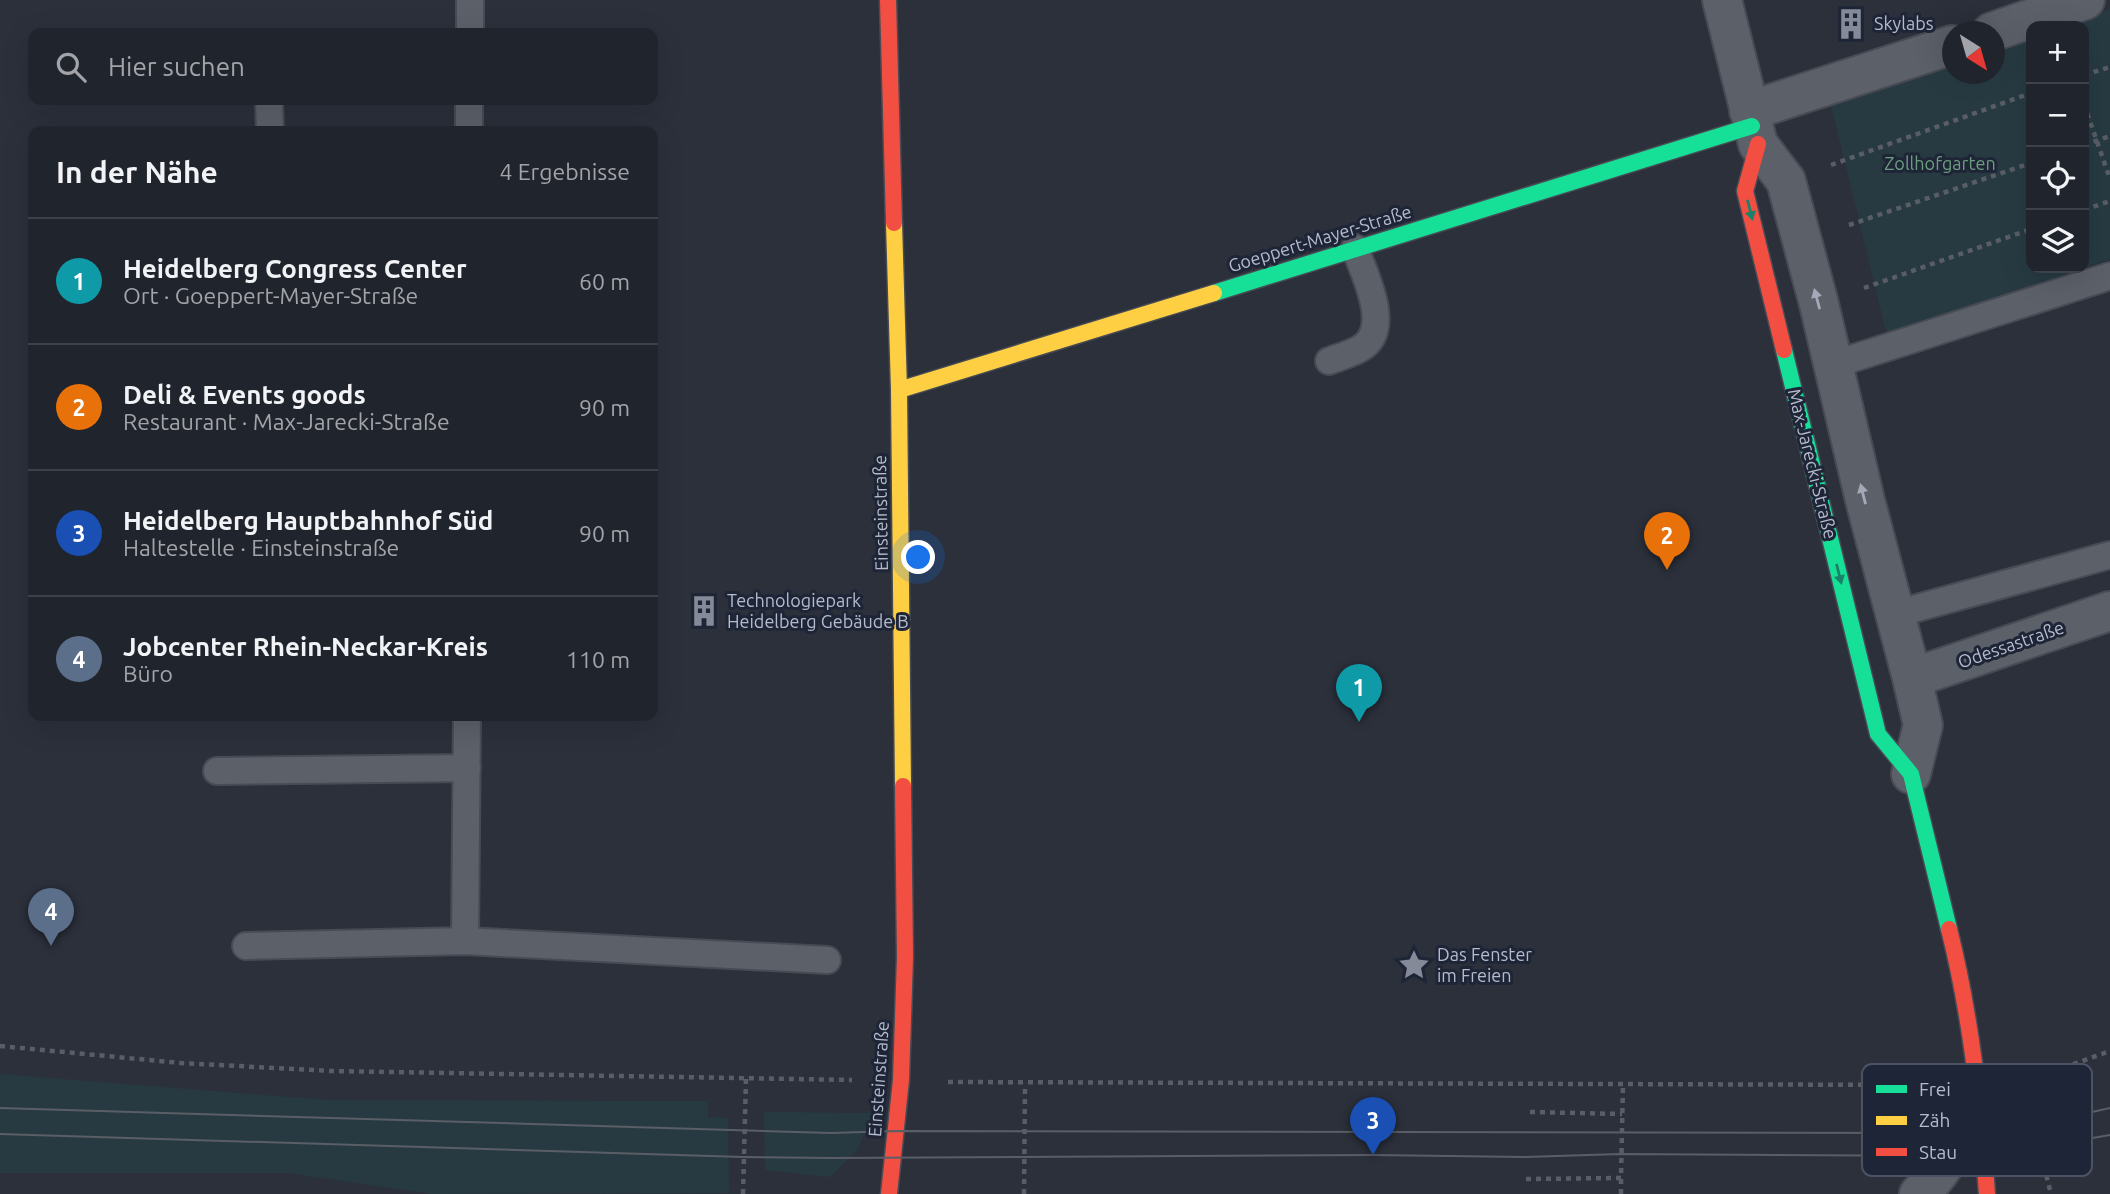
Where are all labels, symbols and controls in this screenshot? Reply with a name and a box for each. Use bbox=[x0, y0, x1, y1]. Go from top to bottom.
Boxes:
building icon: Skylabs bbox=[1834, 7, 1868, 41]
place label: Skylabs bbox=[1874, 13, 1934, 33]
north arrow bbox=[1942, 21, 2005, 84]
map controls bbox=[2026, 21, 2089, 273]
button: + bbox=[2026, 21, 2089, 84]
search box bbox=[28, 28, 658, 105]
icon: search bbox=[52, 48, 90, 86]
text: Hier suchen bbox=[108, 52, 245, 81]
button: − bbox=[2026, 84, 2089, 147]
button: locate bbox=[2026, 147, 2089, 210]
park label: Zollhofgarten bbox=[1884, 153, 1996, 173]
text: In der Nähe bbox=[56, 155, 218, 189]
text: 4 Ergebnisse bbox=[499, 159, 630, 184]
one-way arrow bbox=[1745, 199, 1756, 221]
street label: Goeppert-Mayer-Straße bbox=[1226, 201, 1414, 275]
button: layers bbox=[2026, 210, 2089, 273]
text: Heidelberg Congress Center bbox=[123, 254, 467, 283]
text: 1 bbox=[73, 269, 85, 294]
text: 60 m bbox=[579, 269, 630, 294]
text: Ort · Goeppert-Mayer-Straße bbox=[123, 283, 418, 308]
one-way arrow bbox=[1811, 288, 1822, 310]
text: Deli & Events goods bbox=[123, 380, 366, 409]
street label: Max-Jarecki-Straße bbox=[1785, 387, 1841, 541]
text: 2 bbox=[73, 395, 85, 420]
text: 90 m bbox=[579, 395, 630, 420]
text: Restaurant · Max-Jarecki-Straße bbox=[123, 409, 450, 434]
street label: Einsteinstraße bbox=[869, 455, 891, 571]
one-way arrow bbox=[1857, 483, 1868, 505]
text: Heidelberg Hauptbahnhof Süd bbox=[123, 506, 493, 535]
pin: 2 bbox=[1644, 512, 1690, 570]
text: 3 bbox=[73, 521, 85, 546]
text: 90 m bbox=[579, 521, 630, 546]
text: Haltestelle · Einsteinstraße bbox=[123, 535, 399, 560]
your location bbox=[901, 540, 935, 574]
one-way arrow bbox=[1834, 563, 1845, 585]
place label: Technologiepark Heidelberg Gebäude B bbox=[727, 590, 909, 631]
building icon: Technologiepark Heidelberg Gebäude B bbox=[687, 594, 721, 628]
street label: Odessastraße bbox=[1955, 617, 2066, 672]
text: Jobcenter Rhein-Neckar-Kreis bbox=[123, 632, 488, 661]
text: 4 bbox=[73, 647, 85, 672]
text: 110 m bbox=[566, 647, 630, 672]
text: Büro bbox=[123, 661, 173, 686]
pin: 1 bbox=[1336, 664, 1382, 722]
pin: 4 bbox=[28, 888, 74, 946]
place label: Das Fenster im Freien bbox=[1437, 944, 1532, 985]
place icon: Das Fenster im Freien bbox=[1397, 948, 1431, 982]
street label: Einsteinstraße bbox=[864, 1020, 892, 1137]
legend bbox=[1862, 1064, 2092, 1176]
text: Frei bbox=[1919, 1078, 1951, 1100]
pin: 3 bbox=[1350, 1097, 1396, 1155]
text: Zäh bbox=[1919, 1109, 1950, 1131]
text: Stau bbox=[1919, 1141, 1957, 1163]

